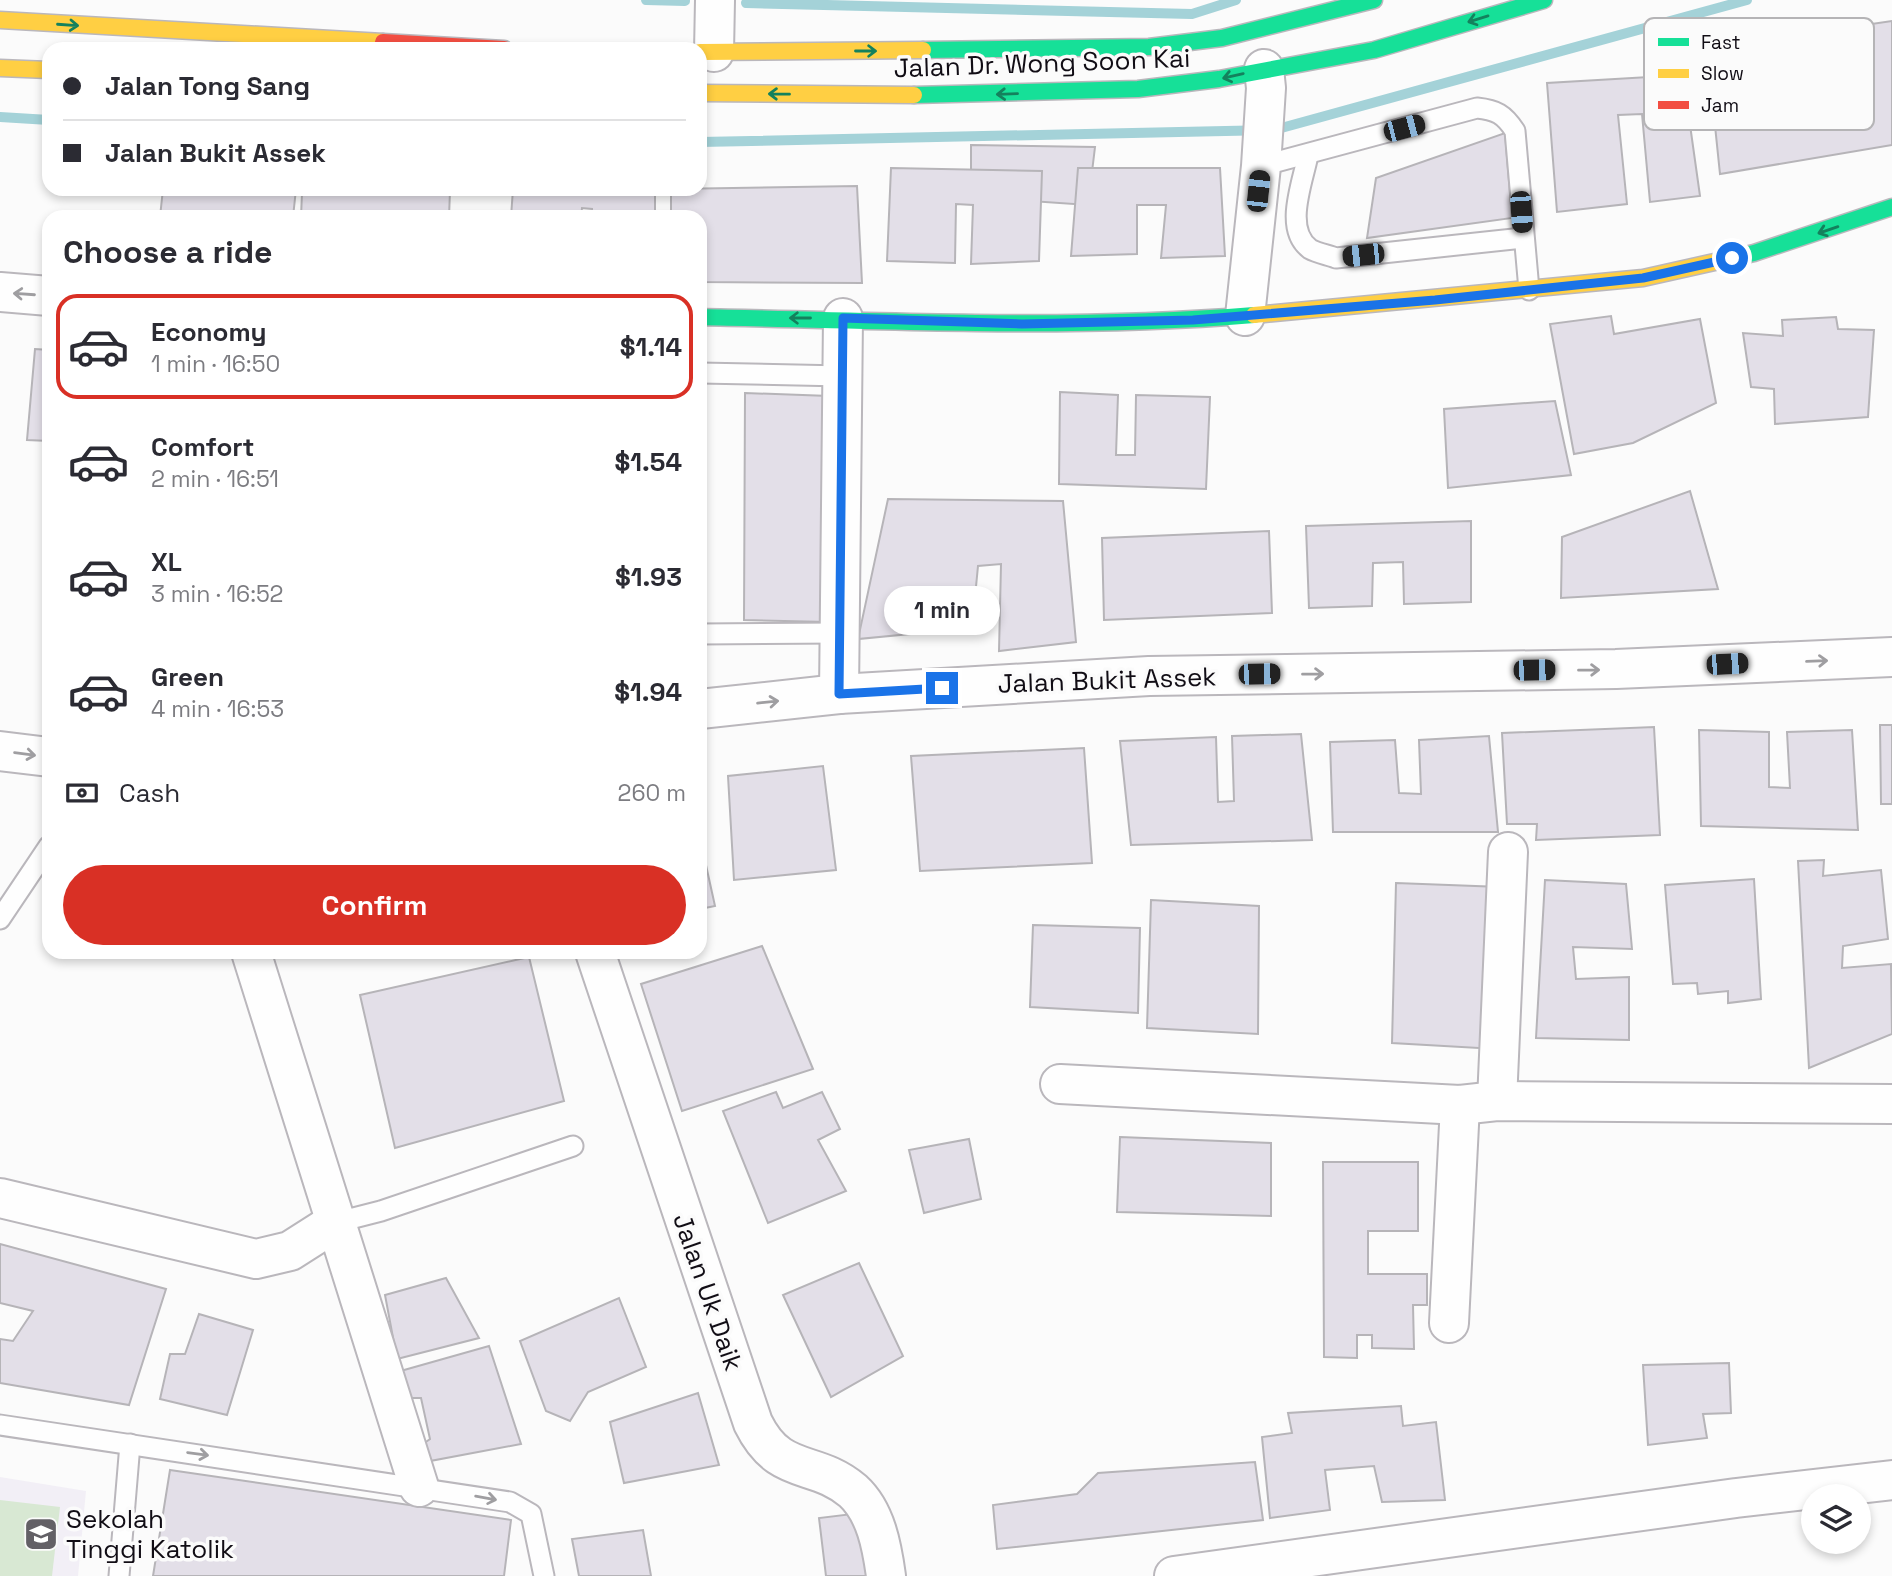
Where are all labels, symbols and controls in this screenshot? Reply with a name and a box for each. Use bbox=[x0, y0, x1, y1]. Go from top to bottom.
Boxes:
one-way arrow bbox=[1468, 14, 1490, 27]
legend bbox=[1644, 18, 1874, 130]
one-way arrow bbox=[56, 19, 79, 32]
text: Fast bbox=[1701, 30, 1741, 55]
street label: Jalan Dr. Wong Soon Kai bbox=[893, 41, 1191, 85]
one-way arrow bbox=[854, 44, 877, 58]
text: Slow bbox=[1701, 61, 1744, 86]
text: Jalan Tong Sang bbox=[105, 69, 310, 103]
one-way arrow bbox=[1222, 70, 1245, 83]
one-way arrow bbox=[768, 87, 791, 100]
one-way arrow bbox=[996, 88, 1019, 101]
text: Jam bbox=[1701, 93, 1739, 118]
car bbox=[1381, 112, 1428, 144]
text: Jalan Bukit Assek bbox=[105, 136, 326, 170]
car bbox=[1246, 169, 1271, 213]
car bbox=[1510, 190, 1533, 234]
one-way arrow bbox=[1817, 225, 1839, 237]
text: Choose a ride bbox=[63, 232, 273, 272]
car bbox=[1342, 242, 1385, 268]
route start bbox=[1716, 242, 1748, 274]
one-way arrow bbox=[14, 287, 36, 300]
one-way arrow bbox=[789, 311, 812, 325]
icon: car bbox=[67, 315, 130, 378]
text: Economy bbox=[151, 315, 267, 349]
text: $1.14 bbox=[620, 330, 682, 364]
text: 1 min · 16:50 bbox=[151, 349, 280, 379]
icon: car bbox=[67, 430, 130, 493]
text: Comfort bbox=[151, 430, 254, 464]
text: $1.54 bbox=[615, 445, 682, 479]
text: 2 min · 16:51 bbox=[151, 464, 279, 494]
icon: car bbox=[67, 545, 130, 608]
text: XL bbox=[151, 545, 182, 579]
text: $1.93 bbox=[615, 560, 682, 594]
text: 3 min · 16:52 bbox=[151, 579, 283, 609]
callout: 1 min bbox=[884, 586, 1000, 636]
text: 1 min bbox=[914, 595, 970, 625]
car bbox=[1706, 652, 1749, 676]
one-way arrow bbox=[1805, 654, 1828, 667]
street label: Jalan Bukit Assek bbox=[997, 659, 1217, 701]
car bbox=[1513, 659, 1556, 681]
icon: car bbox=[67, 660, 130, 723]
text: Green bbox=[151, 660, 224, 694]
car bbox=[1238, 663, 1281, 685]
one-way arrow bbox=[1578, 663, 1601, 676]
one-way arrow bbox=[1301, 667, 1324, 680]
route end bbox=[926, 672, 958, 704]
text: $1.94 bbox=[614, 675, 682, 709]
text: 4 min · 16:53 bbox=[151, 694, 284, 724]
one-way arrow bbox=[756, 695, 779, 708]
one-way arrow bbox=[13, 748, 35, 761]
icon: cash bbox=[63, 774, 101, 812]
text: Cash bbox=[119, 776, 180, 810]
text: 260 m bbox=[618, 778, 686, 808]
button: Confirm bbox=[63, 865, 686, 945]
street label: Jalan Uk Daik bbox=[665, 1209, 751, 1375]
one-way arrow bbox=[186, 1448, 208, 1461]
map controls bbox=[1801, 1484, 1871, 1554]
button: layers bbox=[1801, 1484, 1871, 1554]
one-way arrow bbox=[474, 1492, 497, 1505]
place label: Sekolah Tinggi Katolik bbox=[66, 1502, 234, 1566]
school or university icon: Sekolah Tinggi Katolik bbox=[22, 1515, 60, 1553]

